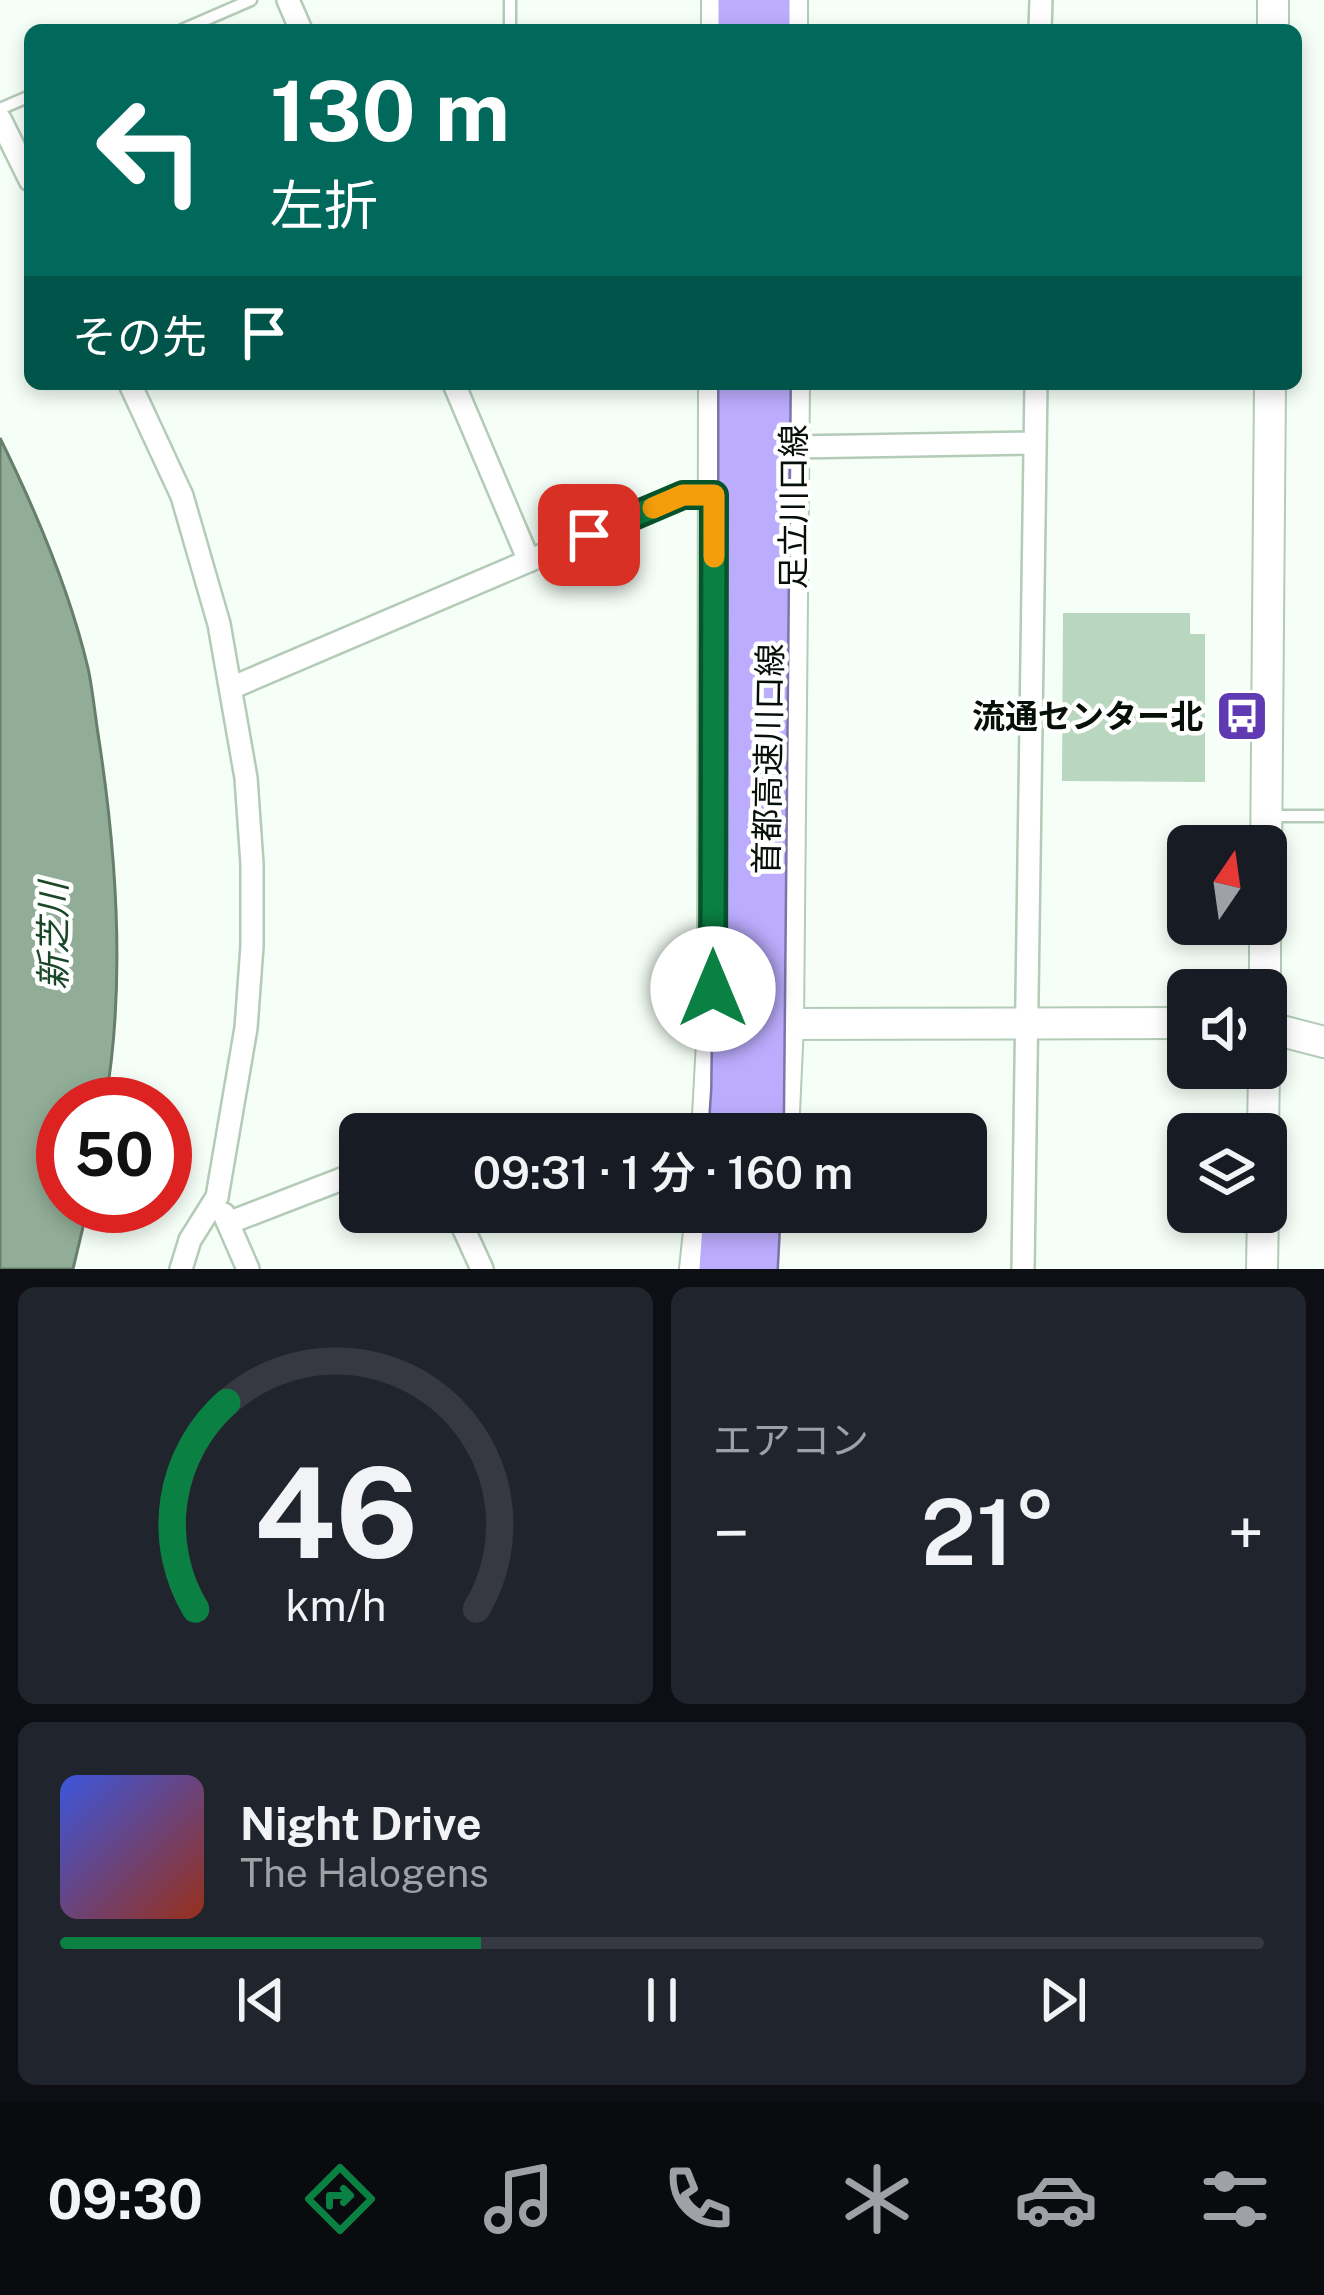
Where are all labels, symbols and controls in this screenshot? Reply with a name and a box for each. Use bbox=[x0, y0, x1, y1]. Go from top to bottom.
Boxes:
text: 130 m bbox=[270, 61, 510, 160]
icon: left bbox=[72, 72, 228, 228]
text: 左折 bbox=[270, 174, 378, 237]
icon: arrive bbox=[231, 300, 297, 366]
text: その先 bbox=[72, 310, 207, 363]
street label: 足立川口線 bbox=[774, 425, 812, 590]
pin bbox=[538, 484, 640, 586]
icon: arrive bbox=[556, 502, 622, 568]
street label: 首都高速川口線 bbox=[747, 643, 789, 875]
bus stop icon: 流通センター北 bbox=[1214, 688, 1270, 744]
place label: 流通センター北 bbox=[972, 697, 1203, 735]
north arrow bbox=[1167, 825, 1287, 945]
map controls bbox=[1167, 825, 1287, 1233]
water label: 新芝川 bbox=[32, 878, 74, 990]
position arrow bbox=[650, 926, 776, 1052]
button: sound bbox=[1167, 969, 1287, 1089]
speed limit sign: 50 bbox=[36, 1077, 192, 1233]
button: layers bbox=[1167, 1113, 1287, 1233]
text: 09:31 · 1 分 · 160 m bbox=[473, 1146, 853, 1199]
text: エアコン bbox=[713, 1417, 869, 1463]
text: 46 bbox=[253, 1439, 418, 1586]
text: 21° bbox=[921, 1479, 1056, 1585]
text: − bbox=[713, 1494, 750, 1572]
text: + bbox=[1227, 1494, 1264, 1572]
text: km/h bbox=[285, 1579, 386, 1630]
text: Night Drive bbox=[240, 1797, 482, 1850]
text: The Halogens bbox=[240, 1850, 489, 1896]
icon: previous bbox=[228, 1967, 294, 2033]
icon: pause bbox=[629, 1967, 695, 2033]
icon: next bbox=[1030, 1967, 1096, 2033]
icon: directions bbox=[298, 2157, 382, 2241]
icon: music bbox=[477, 2157, 561, 2241]
icon: phone bbox=[656, 2157, 740, 2241]
icon: climate bbox=[835, 2157, 919, 2241]
icon: car bbox=[1014, 2157, 1098, 2241]
icon: filters bbox=[1193, 2157, 1277, 2241]
text: 09:30 bbox=[47, 2168, 203, 2231]

